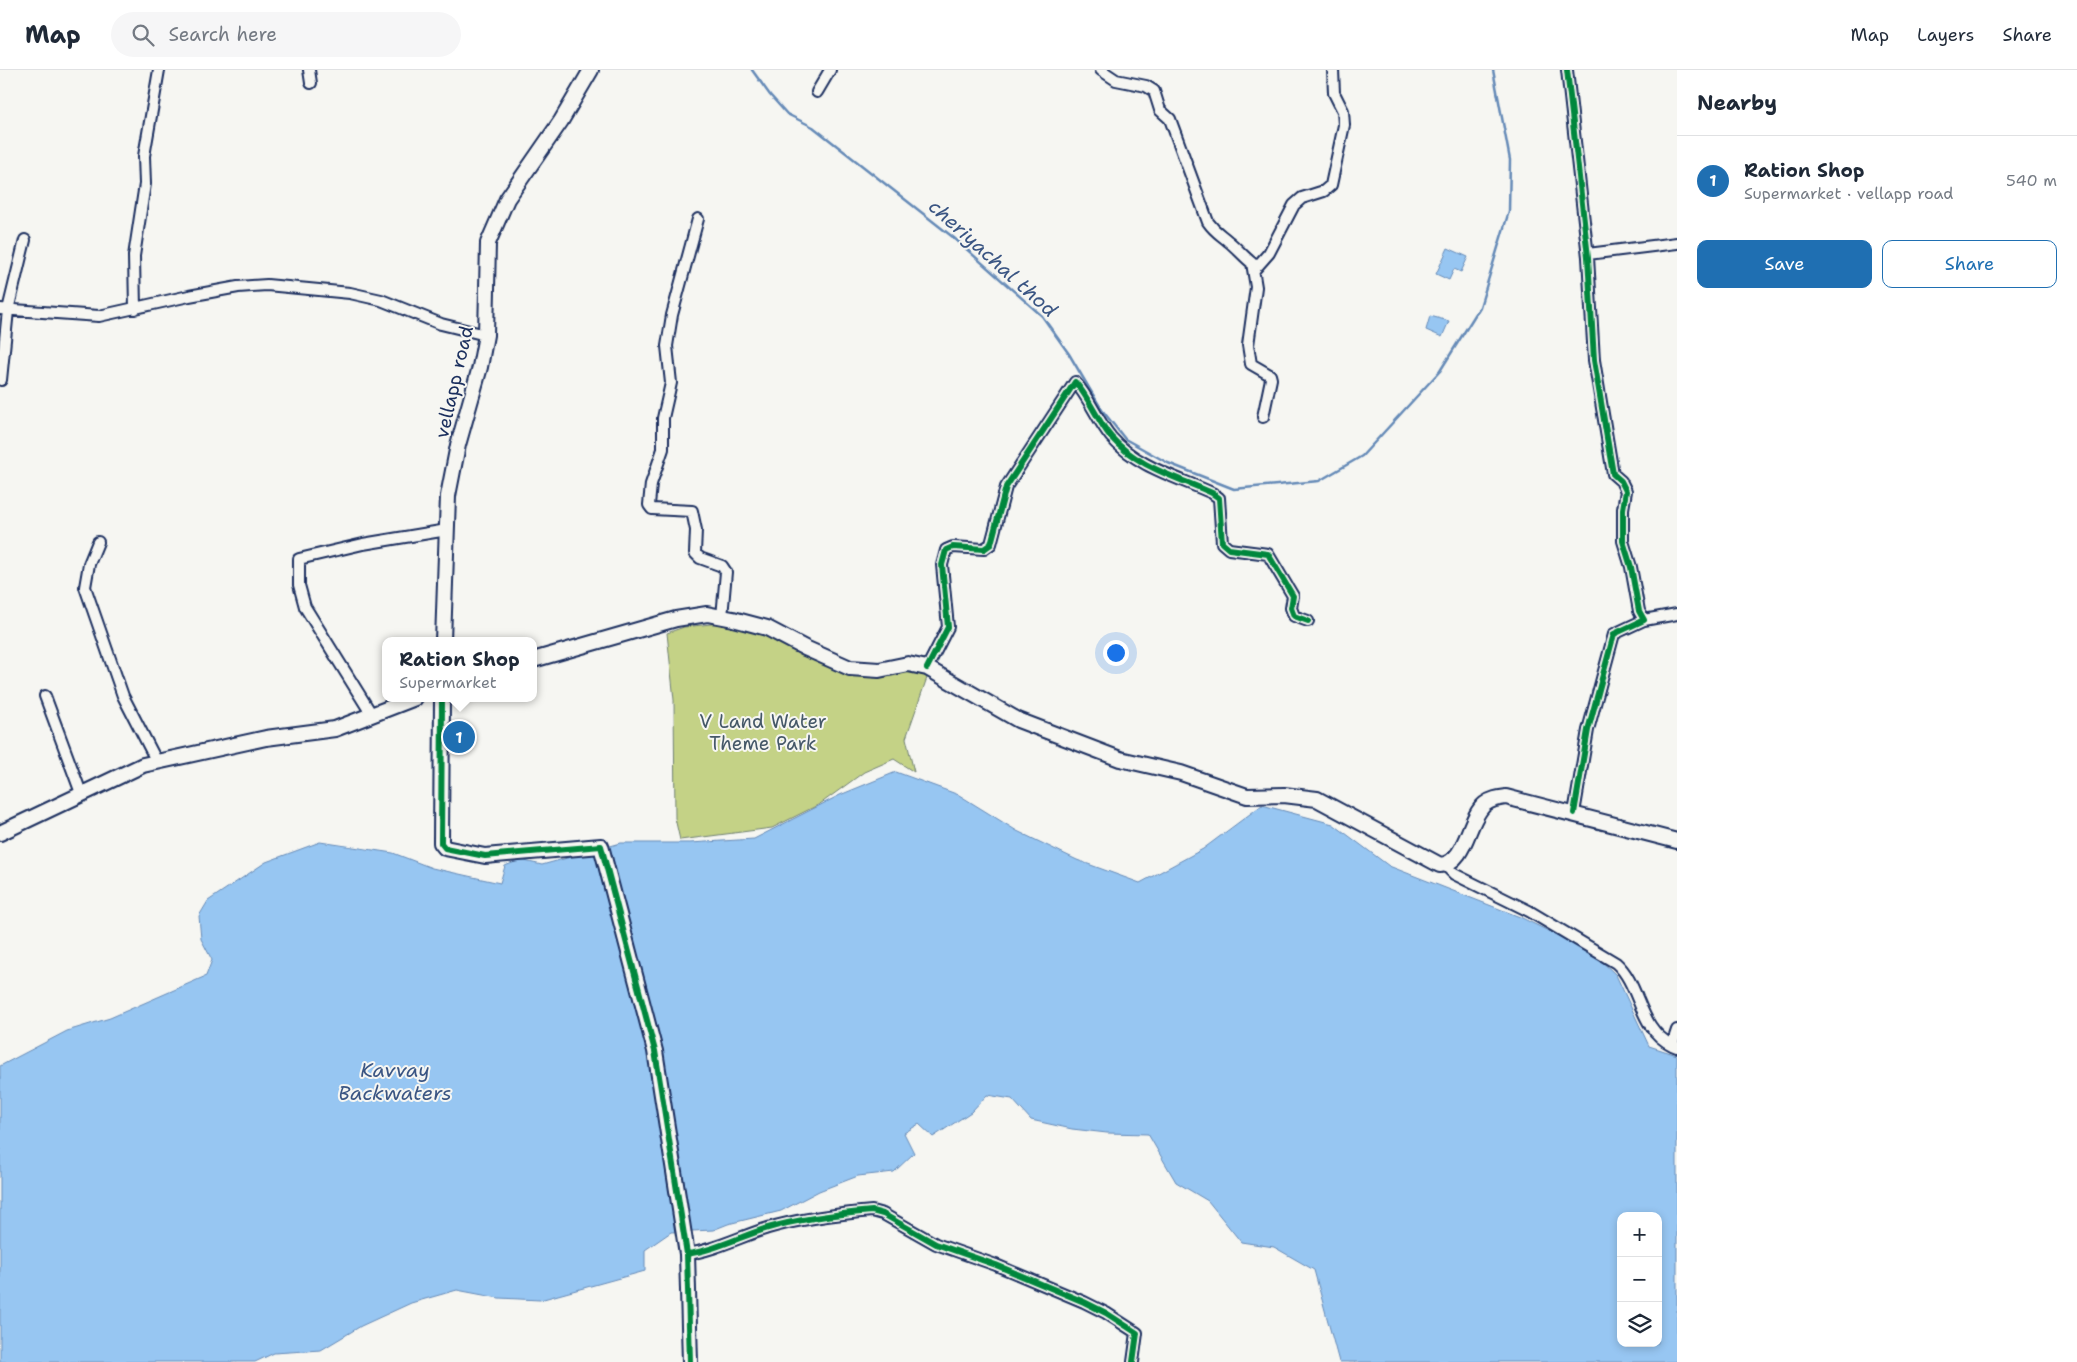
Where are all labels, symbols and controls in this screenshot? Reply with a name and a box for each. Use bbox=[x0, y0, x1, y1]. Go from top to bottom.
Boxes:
search box bbox=[111, 12, 461, 57]
text: Map bbox=[25, 19, 81, 51]
icon: search bbox=[129, 21, 157, 49]
text: Search here bbox=[169, 22, 277, 47]
text: Map bbox=[1851, 23, 1889, 47]
text: Layers bbox=[1917, 23, 1974, 47]
text: Share bbox=[2002, 23, 2052, 47]
text: Nearby bbox=[1697, 89, 1777, 117]
text: Ration Shop bbox=[1744, 158, 1864, 183]
text: 1 bbox=[1709, 170, 1717, 191]
text: 540 m bbox=[2006, 170, 2057, 191]
text: Supermarket · vellapp road bbox=[1744, 183, 1954, 204]
water label: cheriyachal thod bbox=[923, 193, 1063, 323]
button: Save bbox=[1697, 240, 1872, 288]
button: Share bbox=[1882, 240, 2057, 288]
street label: vellapp road bbox=[429, 323, 479, 441]
popup bbox=[382, 637, 537, 702]
your location bbox=[1103, 640, 1129, 666]
text: Ration Shop bbox=[399, 647, 520, 672]
text: Supermarket bbox=[399, 672, 497, 693]
park label: V Land Water Theme Park bbox=[699, 709, 827, 756]
pin: 1 bbox=[443, 718, 475, 756]
water label: Kavvay Backwaters bbox=[338, 1057, 452, 1106]
map controls bbox=[1617, 1212, 1662, 1347]
button: + bbox=[1617, 1212, 1662, 1257]
button: − bbox=[1617, 1257, 1662, 1302]
button: layers bbox=[1617, 1302, 1662, 1347]

